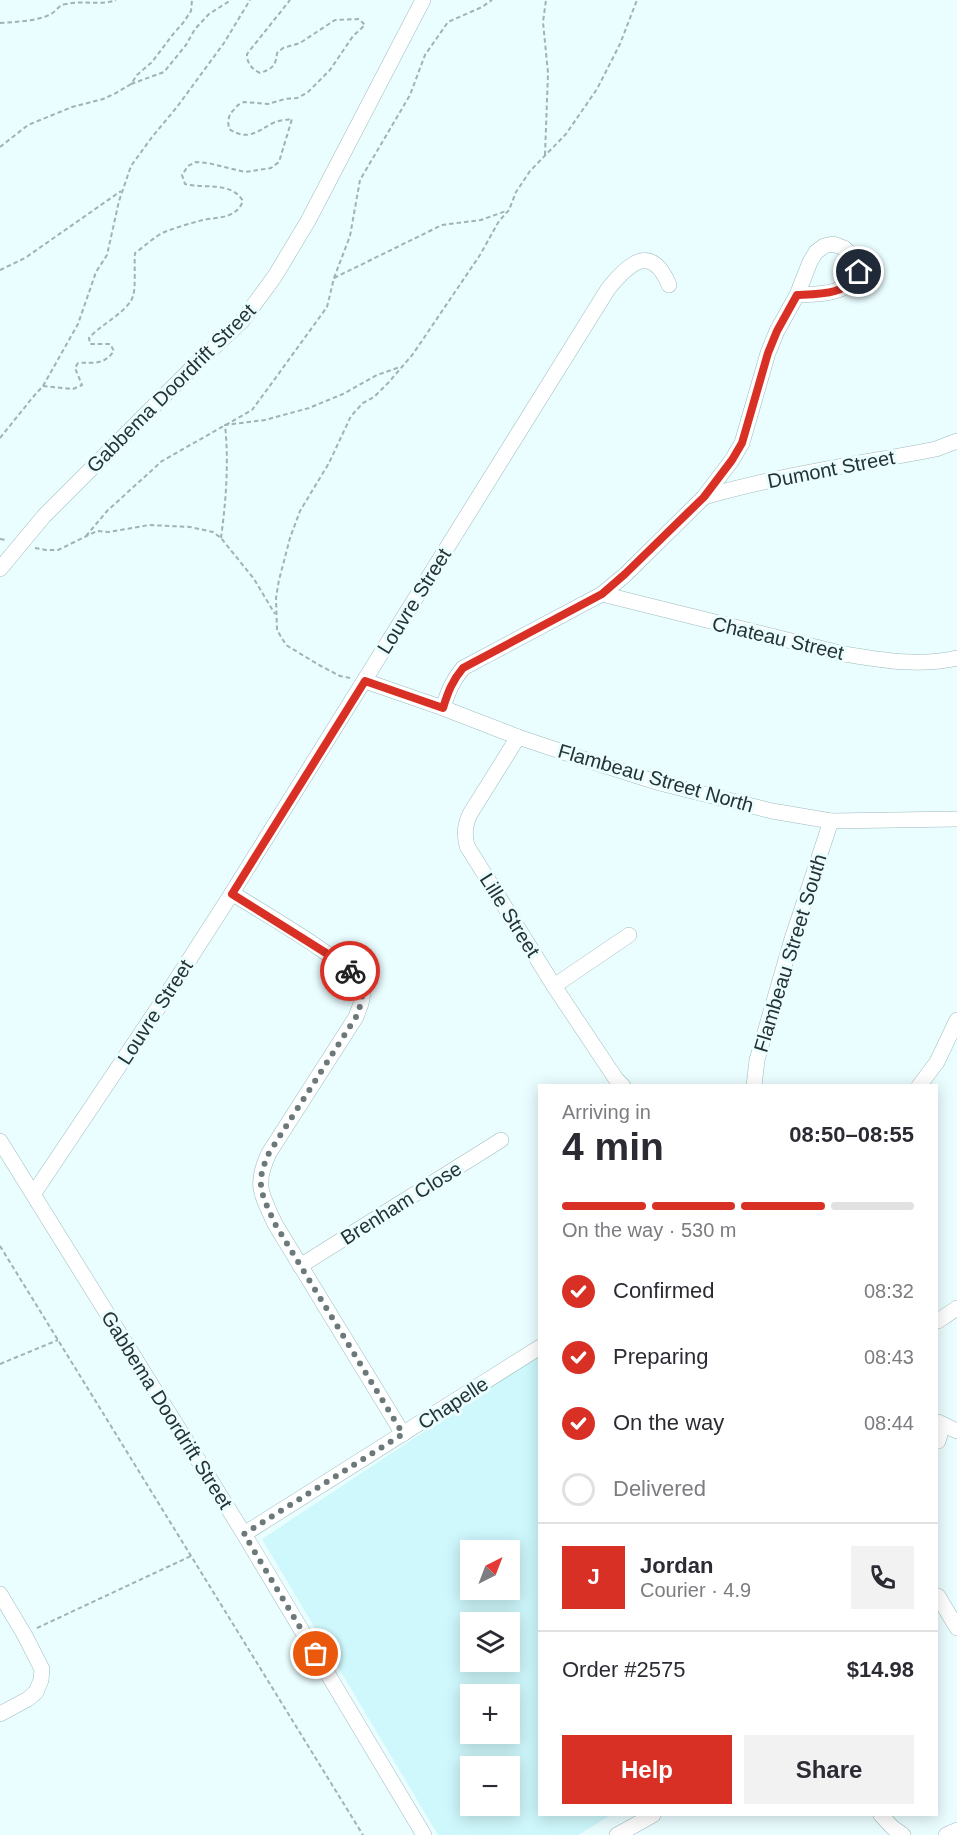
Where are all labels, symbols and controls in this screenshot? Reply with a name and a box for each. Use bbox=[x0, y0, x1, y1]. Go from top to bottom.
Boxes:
pin bbox=[833, 246, 884, 297]
icon: home bbox=[842, 255, 875, 288]
street label: Gabbema Doordrift Street bbox=[82, 299, 260, 477]
street label: Dumont Street bbox=[766, 446, 897, 492]
street label: Louvre Street bbox=[373, 544, 455, 658]
street label: Chateau Street bbox=[710, 612, 846, 664]
street label: Flambeau Street North bbox=[556, 740, 756, 816]
street label: Flambeau Street South bbox=[749, 851, 831, 1055]
street label: Lille Street bbox=[476, 869, 545, 961]
courier bbox=[320, 941, 380, 1001]
street label: Louvre Street bbox=[113, 955, 197, 1068]
icon: bike bbox=[334, 955, 367, 988]
text: Arriving in bbox=[562, 1101, 651, 1123]
text: 08:50–08:55 bbox=[789, 1122, 914, 1147]
text: 4 min bbox=[562, 1125, 664, 1168]
street label: Brenham Close bbox=[337, 1157, 465, 1249]
text: On the way · 530 m bbox=[562, 1219, 737, 1241]
icon: check bbox=[562, 1275, 595, 1308]
text: Confirmed bbox=[613, 1278, 714, 1303]
text: 08:32 bbox=[864, 1280, 914, 1302]
street label: Gabbema Doordrift Street bbox=[97, 1307, 237, 1513]
icon: check bbox=[562, 1341, 595, 1374]
text: Preparing bbox=[613, 1344, 708, 1369]
text: 08:43 bbox=[864, 1346, 914, 1368]
street label: Chapelle bbox=[414, 1372, 492, 1434]
icon: check bbox=[562, 1407, 595, 1440]
text: On the way bbox=[613, 1410, 724, 1435]
text: 08:44 bbox=[864, 1412, 914, 1434]
text: Delivered bbox=[613, 1476, 706, 1501]
north arrow bbox=[460, 1540, 520, 1600]
map controls bbox=[460, 1540, 520, 1816]
button: phone bbox=[851, 1546, 914, 1609]
text: Jordan bbox=[640, 1553, 713, 1578]
text: J bbox=[587, 1564, 600, 1589]
text: Courier · 4.9 bbox=[640, 1579, 751, 1601]
button: layers bbox=[460, 1612, 520, 1672]
pin bbox=[290, 1628, 341, 1679]
icon: bag bbox=[299, 1637, 332, 1670]
text: Order #2575 bbox=[562, 1657, 686, 1682]
text: $14.98 bbox=[847, 1657, 914, 1682]
button: + bbox=[460, 1684, 520, 1744]
button: Help bbox=[562, 1735, 732, 1804]
button: Share bbox=[744, 1735, 914, 1804]
button: − bbox=[460, 1756, 520, 1816]

